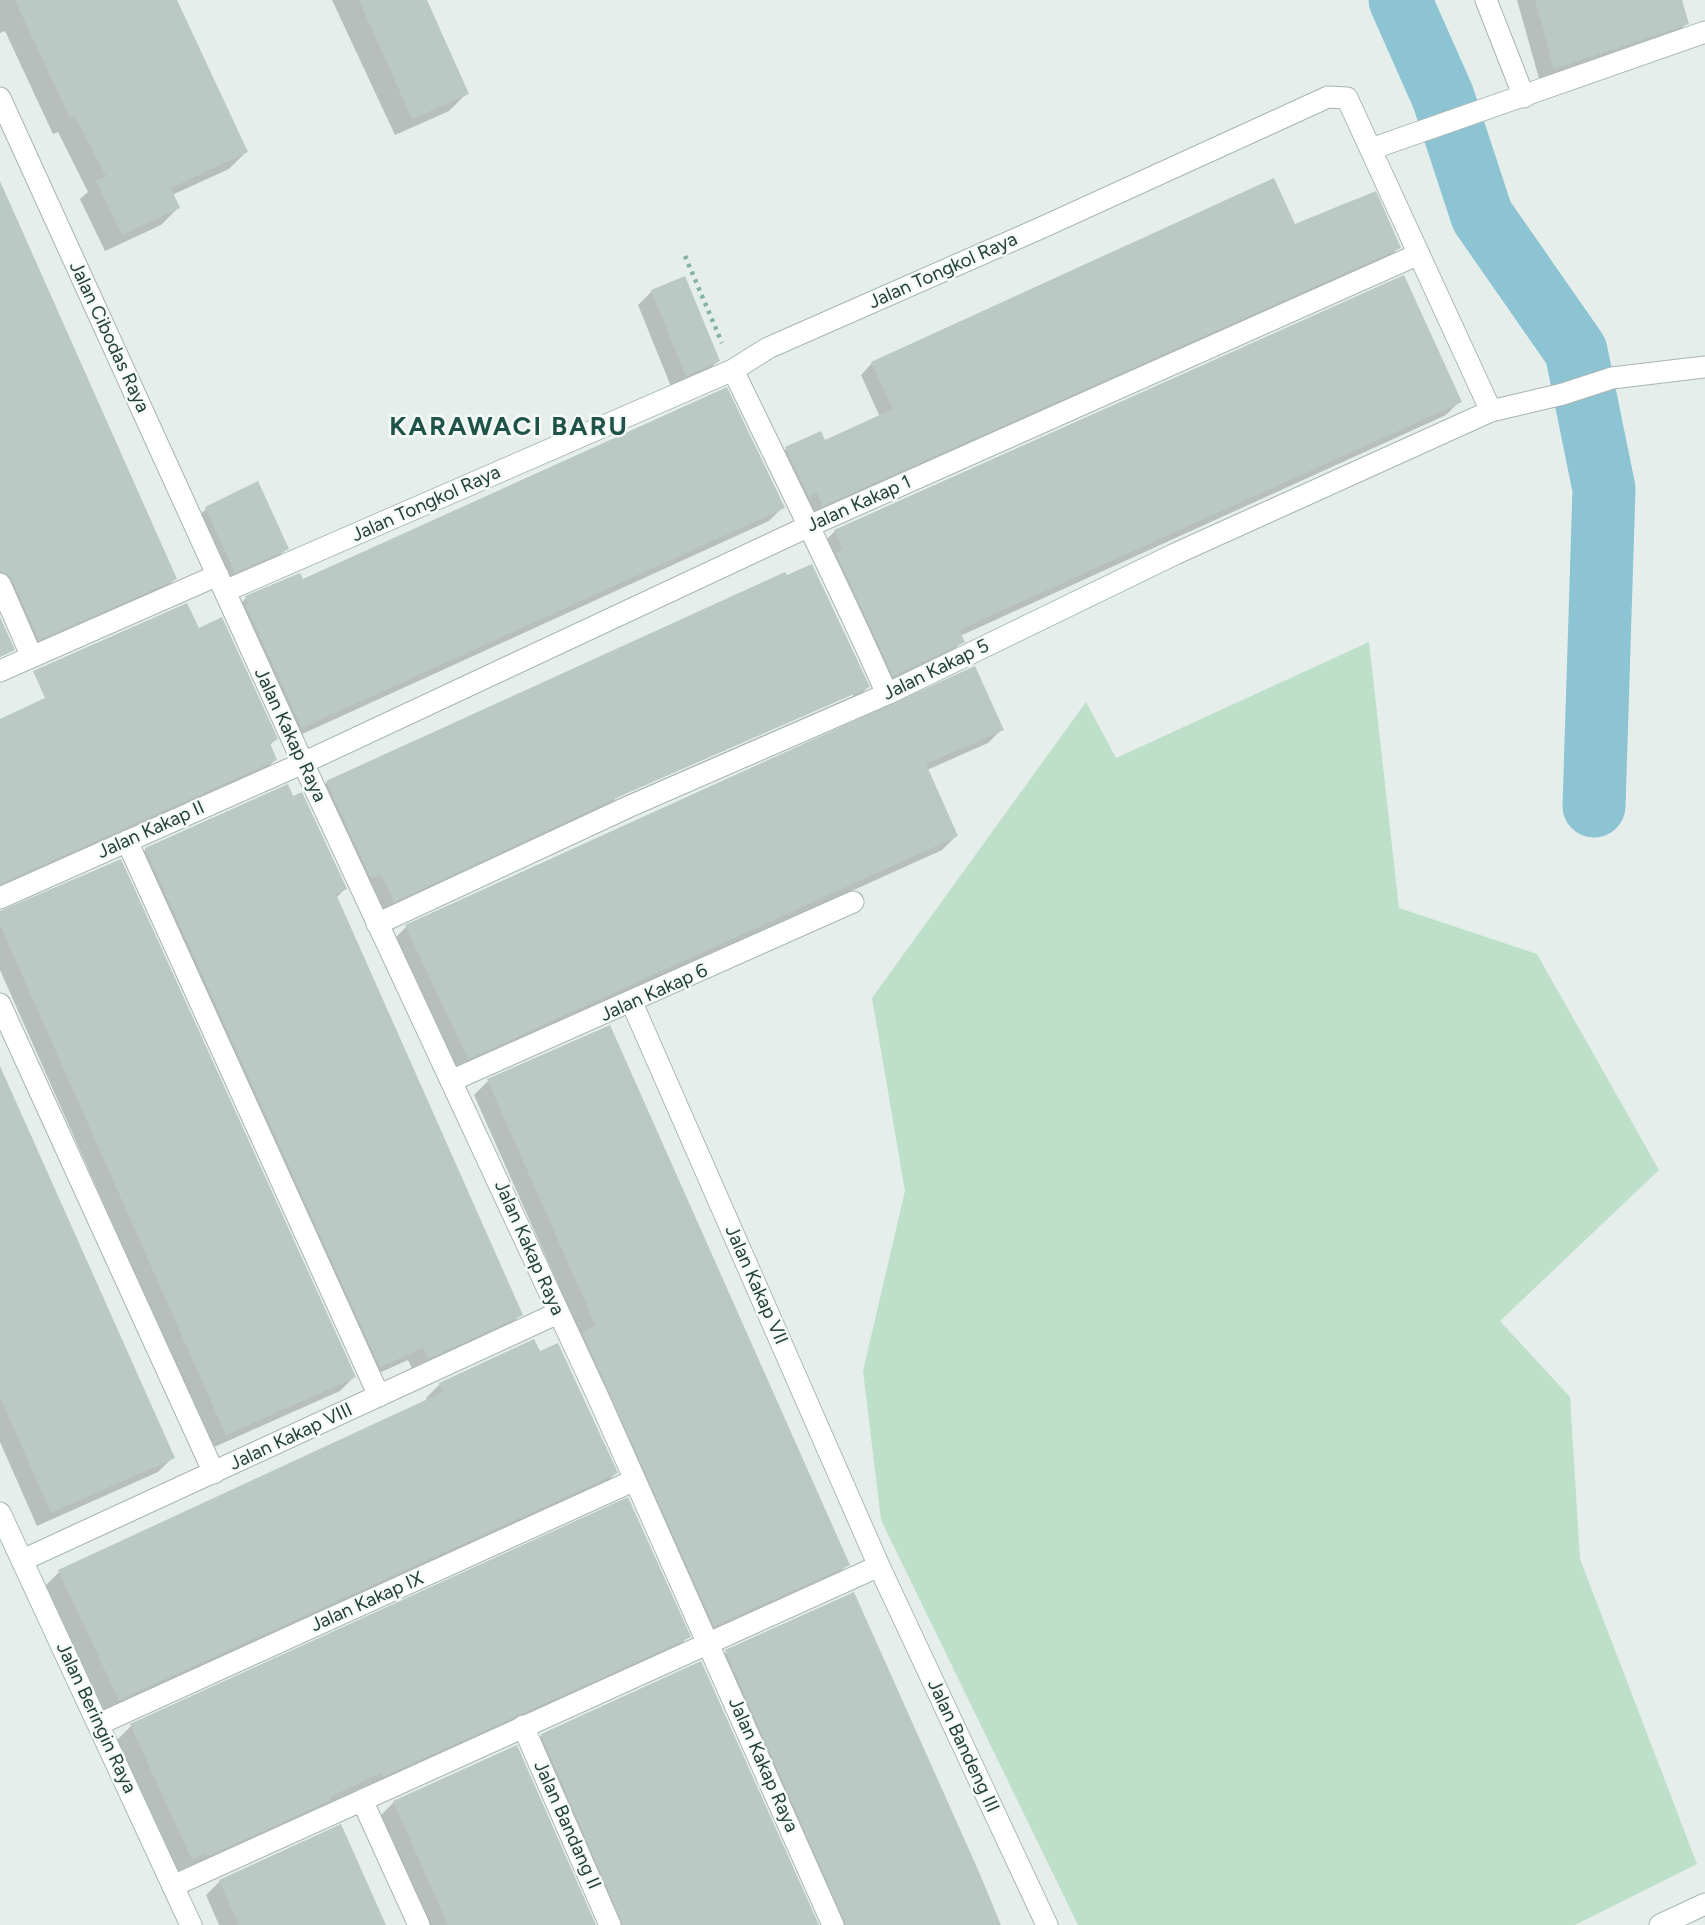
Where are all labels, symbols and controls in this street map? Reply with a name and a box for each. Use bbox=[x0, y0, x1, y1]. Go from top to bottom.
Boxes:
street label: Jalan Tongkol Raya bbox=[865, 228, 1021, 314]
street label: Jalan Cibodas Raya bbox=[64, 258, 154, 416]
district label: KARAWACI BARU bbox=[391, 411, 627, 443]
street label: Jalan Tongkol Raya bbox=[348, 461, 504, 547]
street label: Jalan Kakap 1 bbox=[803, 471, 915, 537]
street label: Jalan Kakap 5 bbox=[879, 634, 993, 706]
street label: Jalan Kakap Raya bbox=[249, 664, 331, 806]
street label: Jalan Kakap II bbox=[94, 796, 208, 864]
street label: Jalan Kakap 6 bbox=[597, 959, 711, 1027]
street label: Jalan Kakap Raya bbox=[489, 1177, 569, 1319]
street label: Jalan Kakap VII bbox=[720, 1222, 792, 1348]
street label: Jalan Kakap VIII bbox=[226, 1399, 356, 1475]
street label: Jalan Kakap IX bbox=[307, 1567, 427, 1637]
street label: Jalan Beringin Raya bbox=[51, 1639, 141, 1797]
street label: Jalan Bandeng III bbox=[922, 1676, 1004, 1816]
street label: Jalan Kakap Raya bbox=[723, 1694, 803, 1836]
street label: Jalan Bandang II bbox=[528, 1757, 606, 1893]

